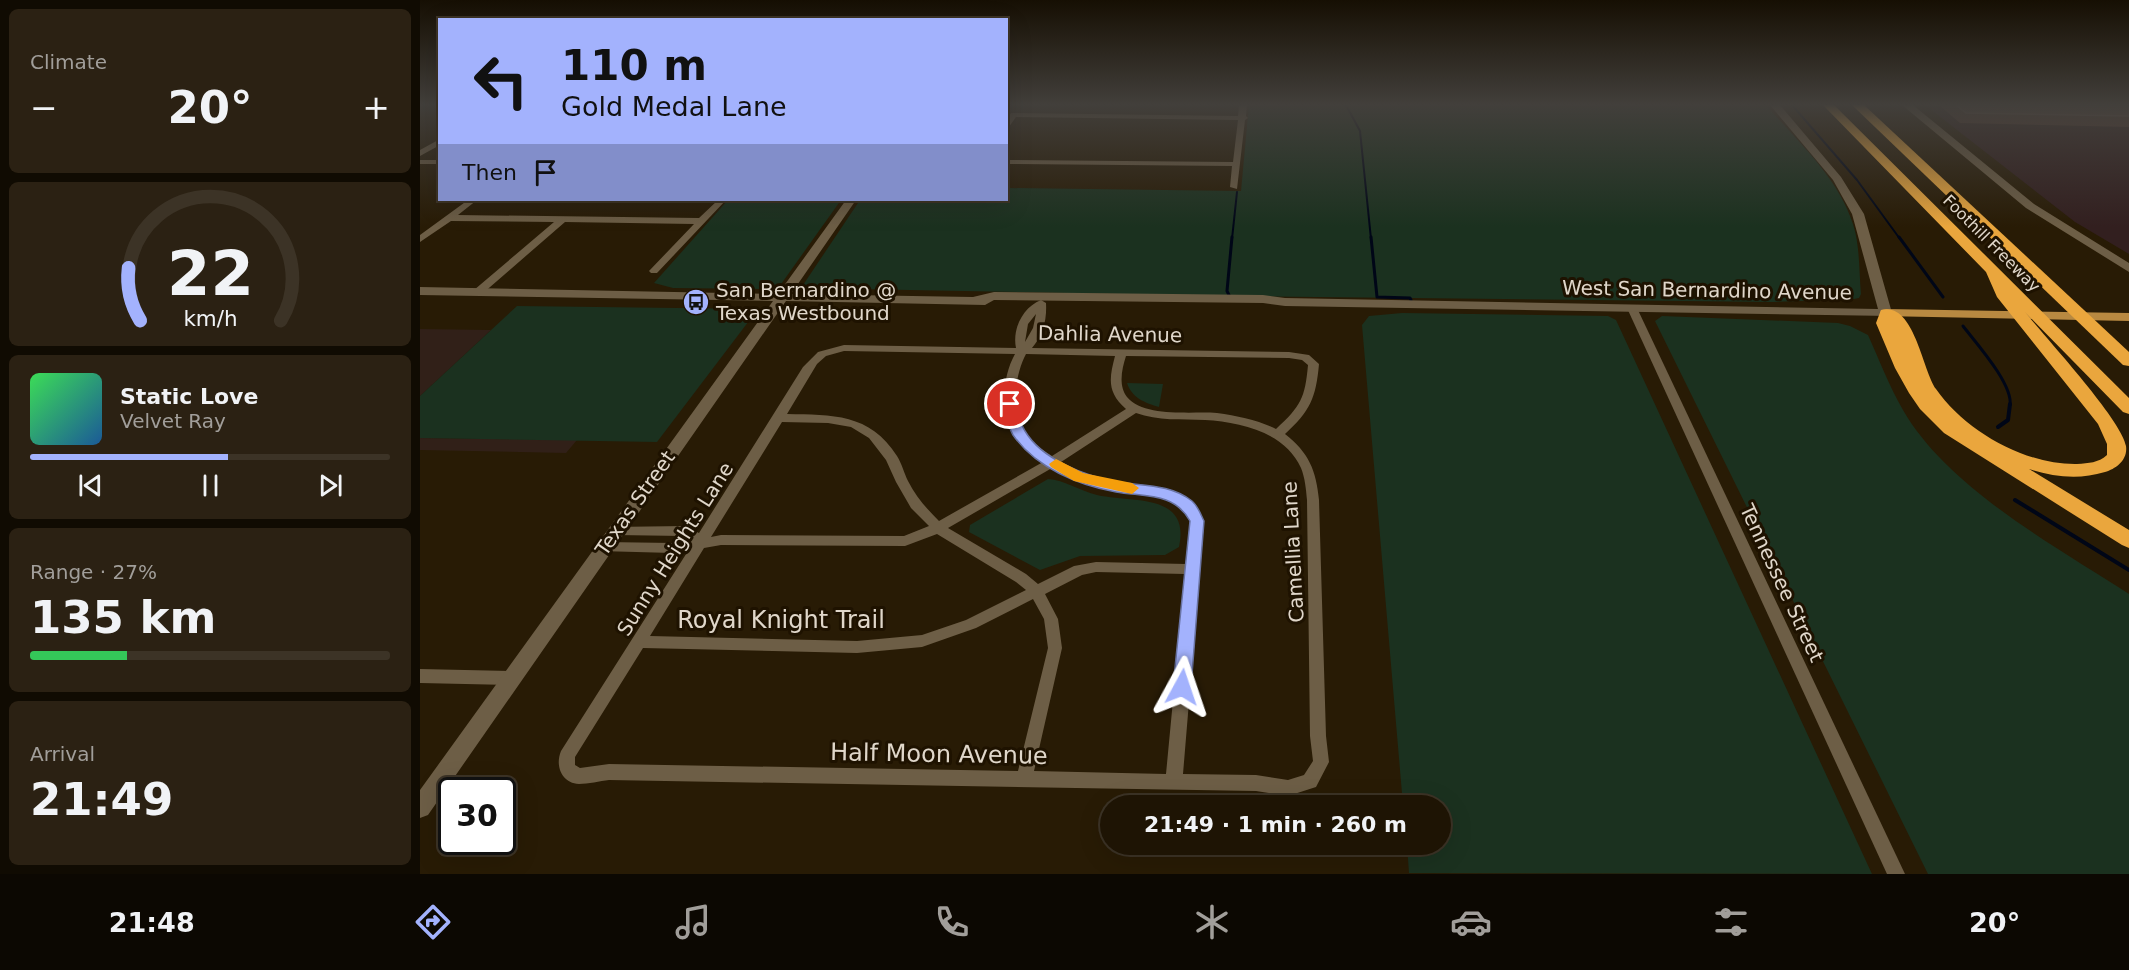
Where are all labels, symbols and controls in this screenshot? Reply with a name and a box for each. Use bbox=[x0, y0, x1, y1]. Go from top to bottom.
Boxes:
text: 110 m bbox=[561, 41, 707, 90]
icon: left bbox=[462, 42, 540, 120]
text: Climate bbox=[30, 50, 107, 74]
text: 20° bbox=[167, 81, 253, 134]
text: − bbox=[30, 88, 58, 127]
text: + bbox=[362, 88, 390, 127]
text: Gold Medal Lane bbox=[561, 91, 787, 122]
icon: arrive bbox=[529, 156, 562, 189]
text: Then bbox=[462, 160, 517, 185]
street label: Foothill Freeway bbox=[1939, 191, 2044, 296]
text: 22 bbox=[167, 237, 253, 310]
street label: West San Bernardino Avenue bbox=[1562, 275, 1852, 305]
place label: San Bernardino @ Texas Westbound bbox=[715, 278, 896, 325]
bus stop icon: San Bernardino @ Texas Westbound bbox=[681, 287, 711, 317]
text: km/h bbox=[183, 306, 237, 331]
street label: Dahlia Avenue bbox=[1038, 321, 1182, 347]
pin bbox=[984, 378, 1035, 429]
text: Static Love bbox=[120, 384, 258, 409]
icon: arrive bbox=[993, 387, 1026, 420]
text: Velvet Ray bbox=[120, 409, 226, 433]
street label: Texas Street bbox=[589, 446, 680, 561]
street label: Sunny Heights Lane bbox=[612, 458, 738, 640]
icon: previous bbox=[74, 469, 107, 502]
icon: pause bbox=[194, 469, 227, 502]
icon: next bbox=[314, 469, 347, 502]
street label: Camellia Lane bbox=[1277, 481, 1309, 623]
street label: Tennessee Street bbox=[1734, 499, 1829, 666]
text: Range · 27% bbox=[30, 560, 157, 584]
text: 135 km bbox=[30, 591, 216, 644]
street label: Royal Knight Trail bbox=[677, 606, 885, 634]
position arrow bbox=[1150, 655, 1214, 719]
street label: Half Moon Avenue bbox=[830, 738, 1048, 770]
text: Arrival bbox=[30, 742, 95, 766]
text: 21:49 bbox=[30, 773, 173, 826]
speed limit sign: 30 bbox=[438, 777, 516, 855]
text: 21:49 · 1 min · 260 m bbox=[1144, 812, 1407, 837]
icon: directions bbox=[412, 901, 454, 943]
icon: music bbox=[672, 901, 714, 943]
icon: phone bbox=[931, 901, 973, 943]
icon: climate bbox=[1191, 901, 1233, 943]
icon: car bbox=[1450, 901, 1492, 943]
icon: filters bbox=[1710, 901, 1752, 943]
text: 21:48 bbox=[109, 907, 195, 938]
text: 20° bbox=[1969, 907, 2020, 938]

